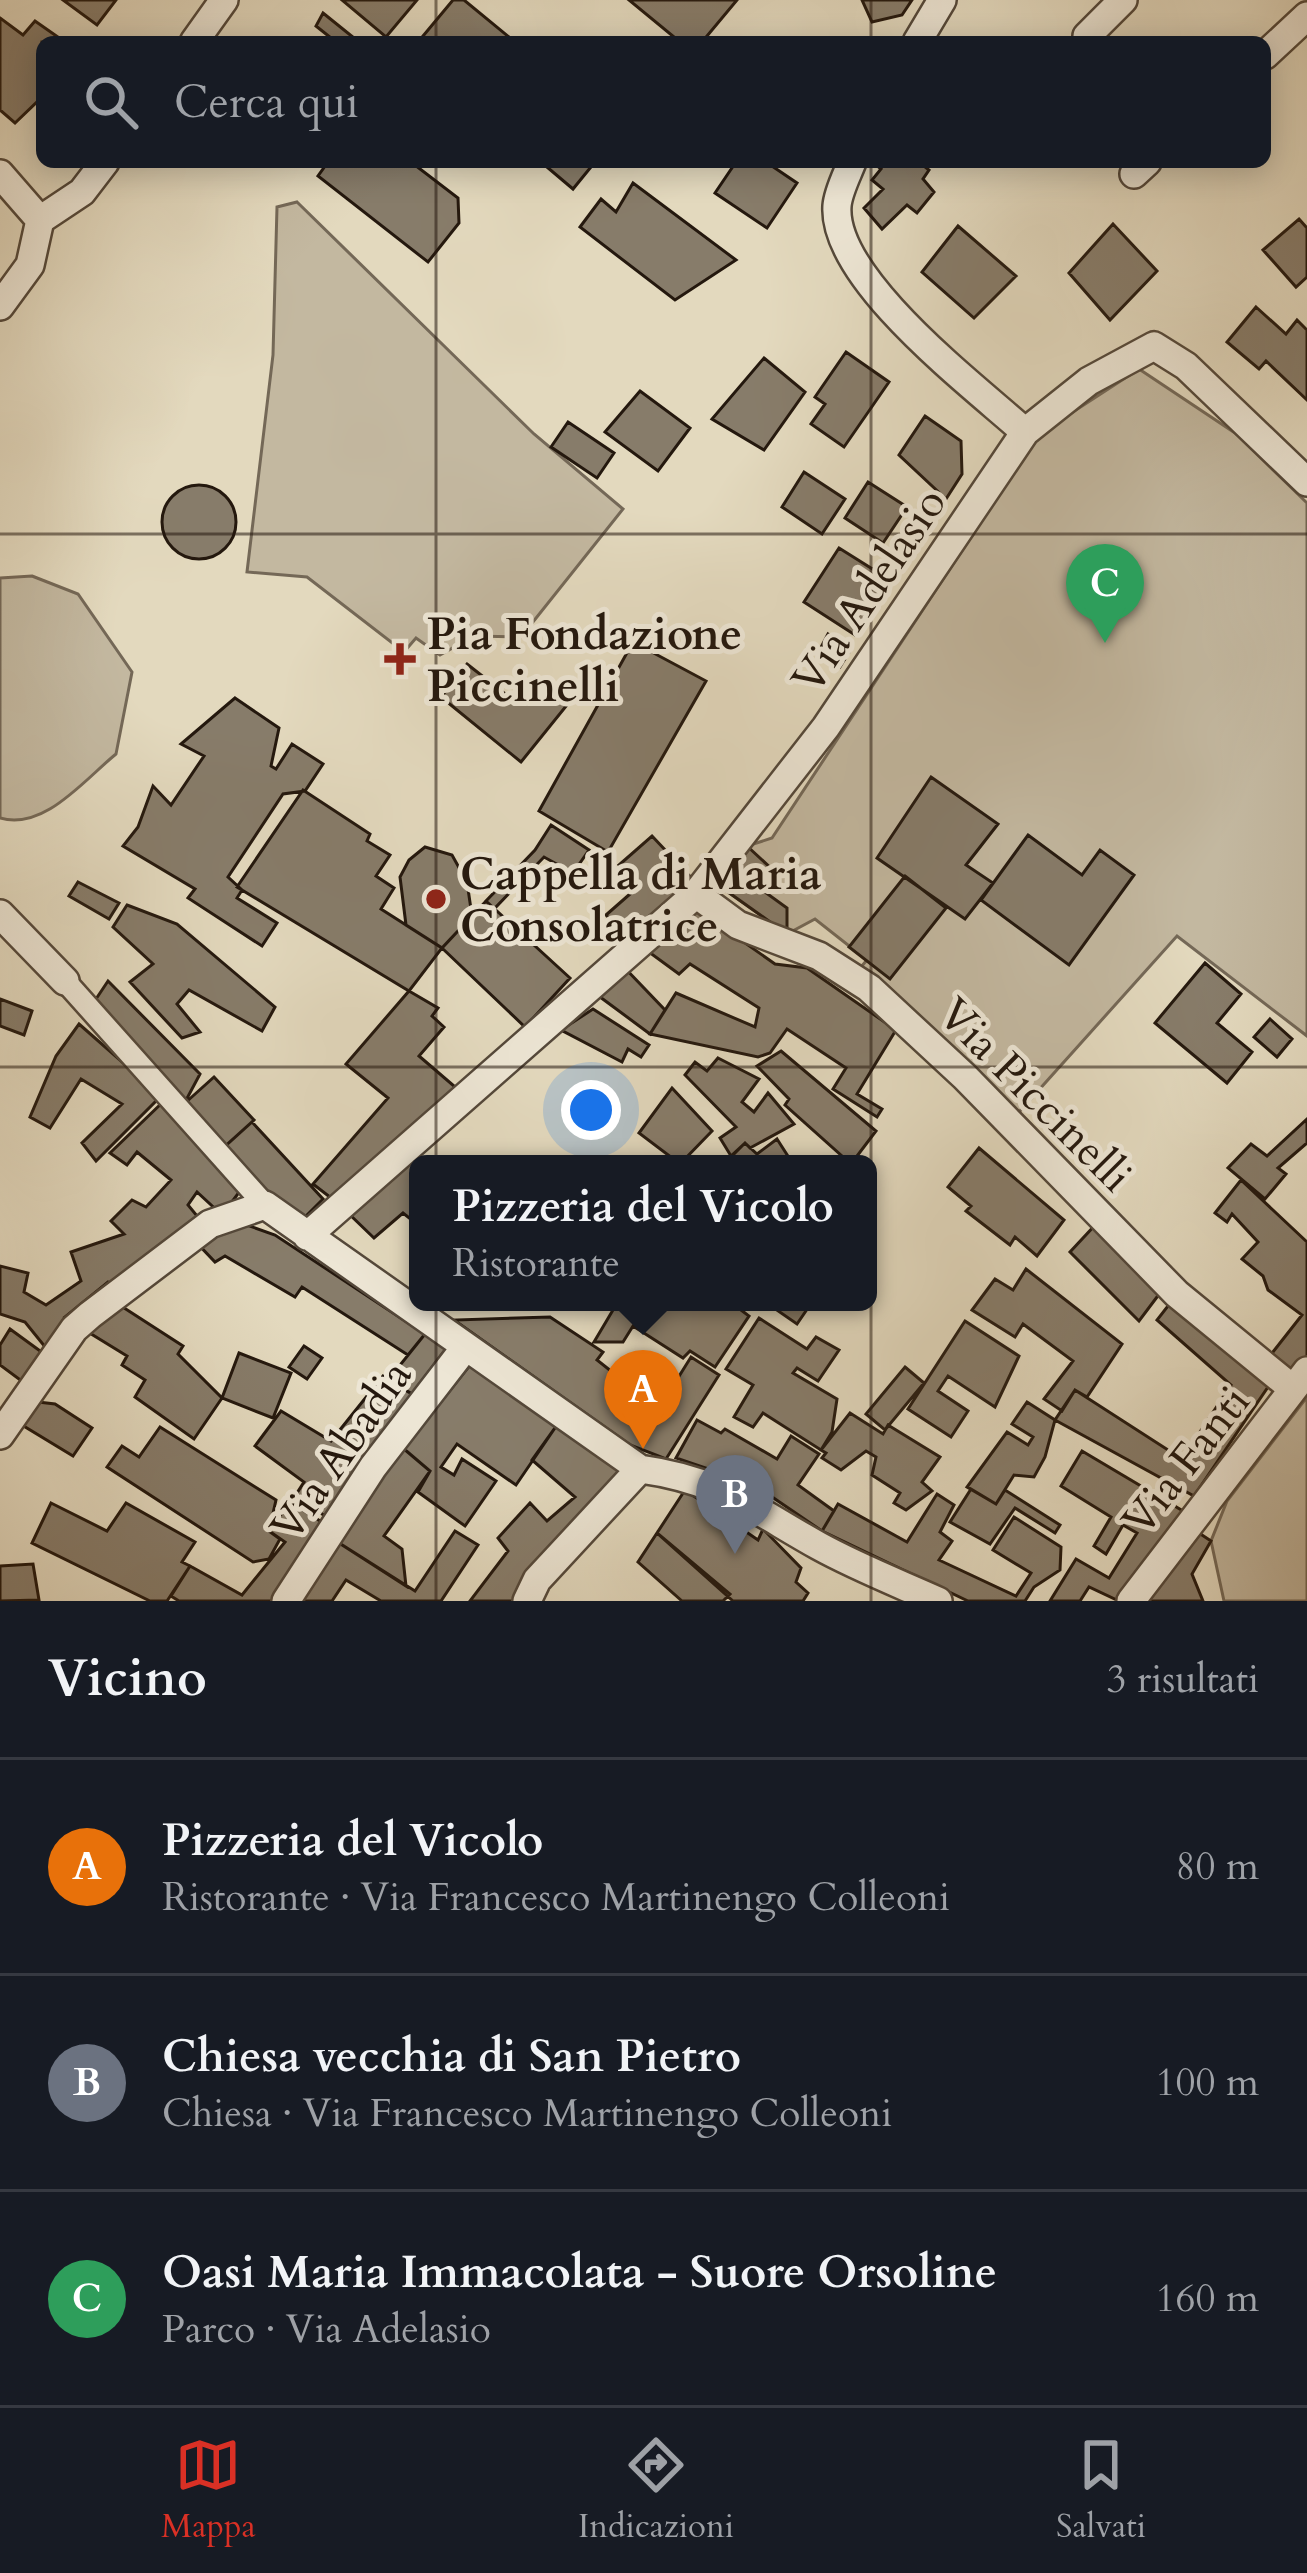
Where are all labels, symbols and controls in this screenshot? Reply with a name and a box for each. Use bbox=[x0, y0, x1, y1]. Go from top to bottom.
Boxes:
search box bbox=[36, 36, 1271, 168]
icon: search bbox=[78, 69, 144, 135]
text: Cerca qui bbox=[174, 72, 359, 133]
street label: Via Adelasio bbox=[778, 476, 961, 706]
pin: C bbox=[1066, 544, 1144, 643]
place label: Pia Fondazione Piccinelli bbox=[427, 604, 742, 717]
marker: Pia Fondazione Piccinelli bbox=[384, 643, 416, 675]
place label: Cappella di Maria Consolatrice bbox=[460, 844, 822, 957]
marker: Cappella di Maria Consolatrice bbox=[423, 886, 449, 912]
street label: Via Piccinelli bbox=[924, 984, 1146, 1206]
your location bbox=[561, 1080, 621, 1140]
popup bbox=[409, 1155, 877, 1311]
text: Pizzeria del Vicolo bbox=[452, 1176, 834, 1237]
text: Ristorante bbox=[452, 1237, 620, 1290]
street label: Via Abadia bbox=[256, 1348, 426, 1554]
pin: A bbox=[604, 1350, 682, 1449]
street label: Via Fanti bbox=[1108, 1373, 1264, 1549]
pin: B bbox=[696, 1455, 774, 1554]
text: Vicino bbox=[48, 1644, 207, 1714]
text: 3 risultati bbox=[1107, 1653, 1259, 1706]
text: Pizzeria del Vicolo bbox=[162, 1810, 543, 1871]
text: A bbox=[72, 1840, 102, 1893]
text: 80 m bbox=[1176, 1840, 1259, 1893]
text: Ristorante · Via Francesco Martinengo Colleoni bbox=[162, 1871, 950, 1924]
text: Chiesa vecchia di San Pietro bbox=[162, 2026, 741, 2087]
text: B bbox=[73, 2056, 101, 2109]
text: 100 m bbox=[1156, 2056, 1259, 2109]
text: Chiesa · Via Francesco Martinengo Colleoni bbox=[162, 2087, 892, 2140]
text: Oasi Maria Immacolata - Suore Orsoline bbox=[162, 2242, 997, 2303]
text: C bbox=[72, 2272, 102, 2325]
text: 160 m bbox=[1156, 2272, 1259, 2325]
text: Parco · Via Adelasio bbox=[162, 2303, 491, 2356]
tab: Mappa bbox=[161, 2432, 256, 2549]
tab: Indicazioni bbox=[578, 2432, 734, 2549]
tab: Salvati bbox=[1056, 2432, 1146, 2549]

